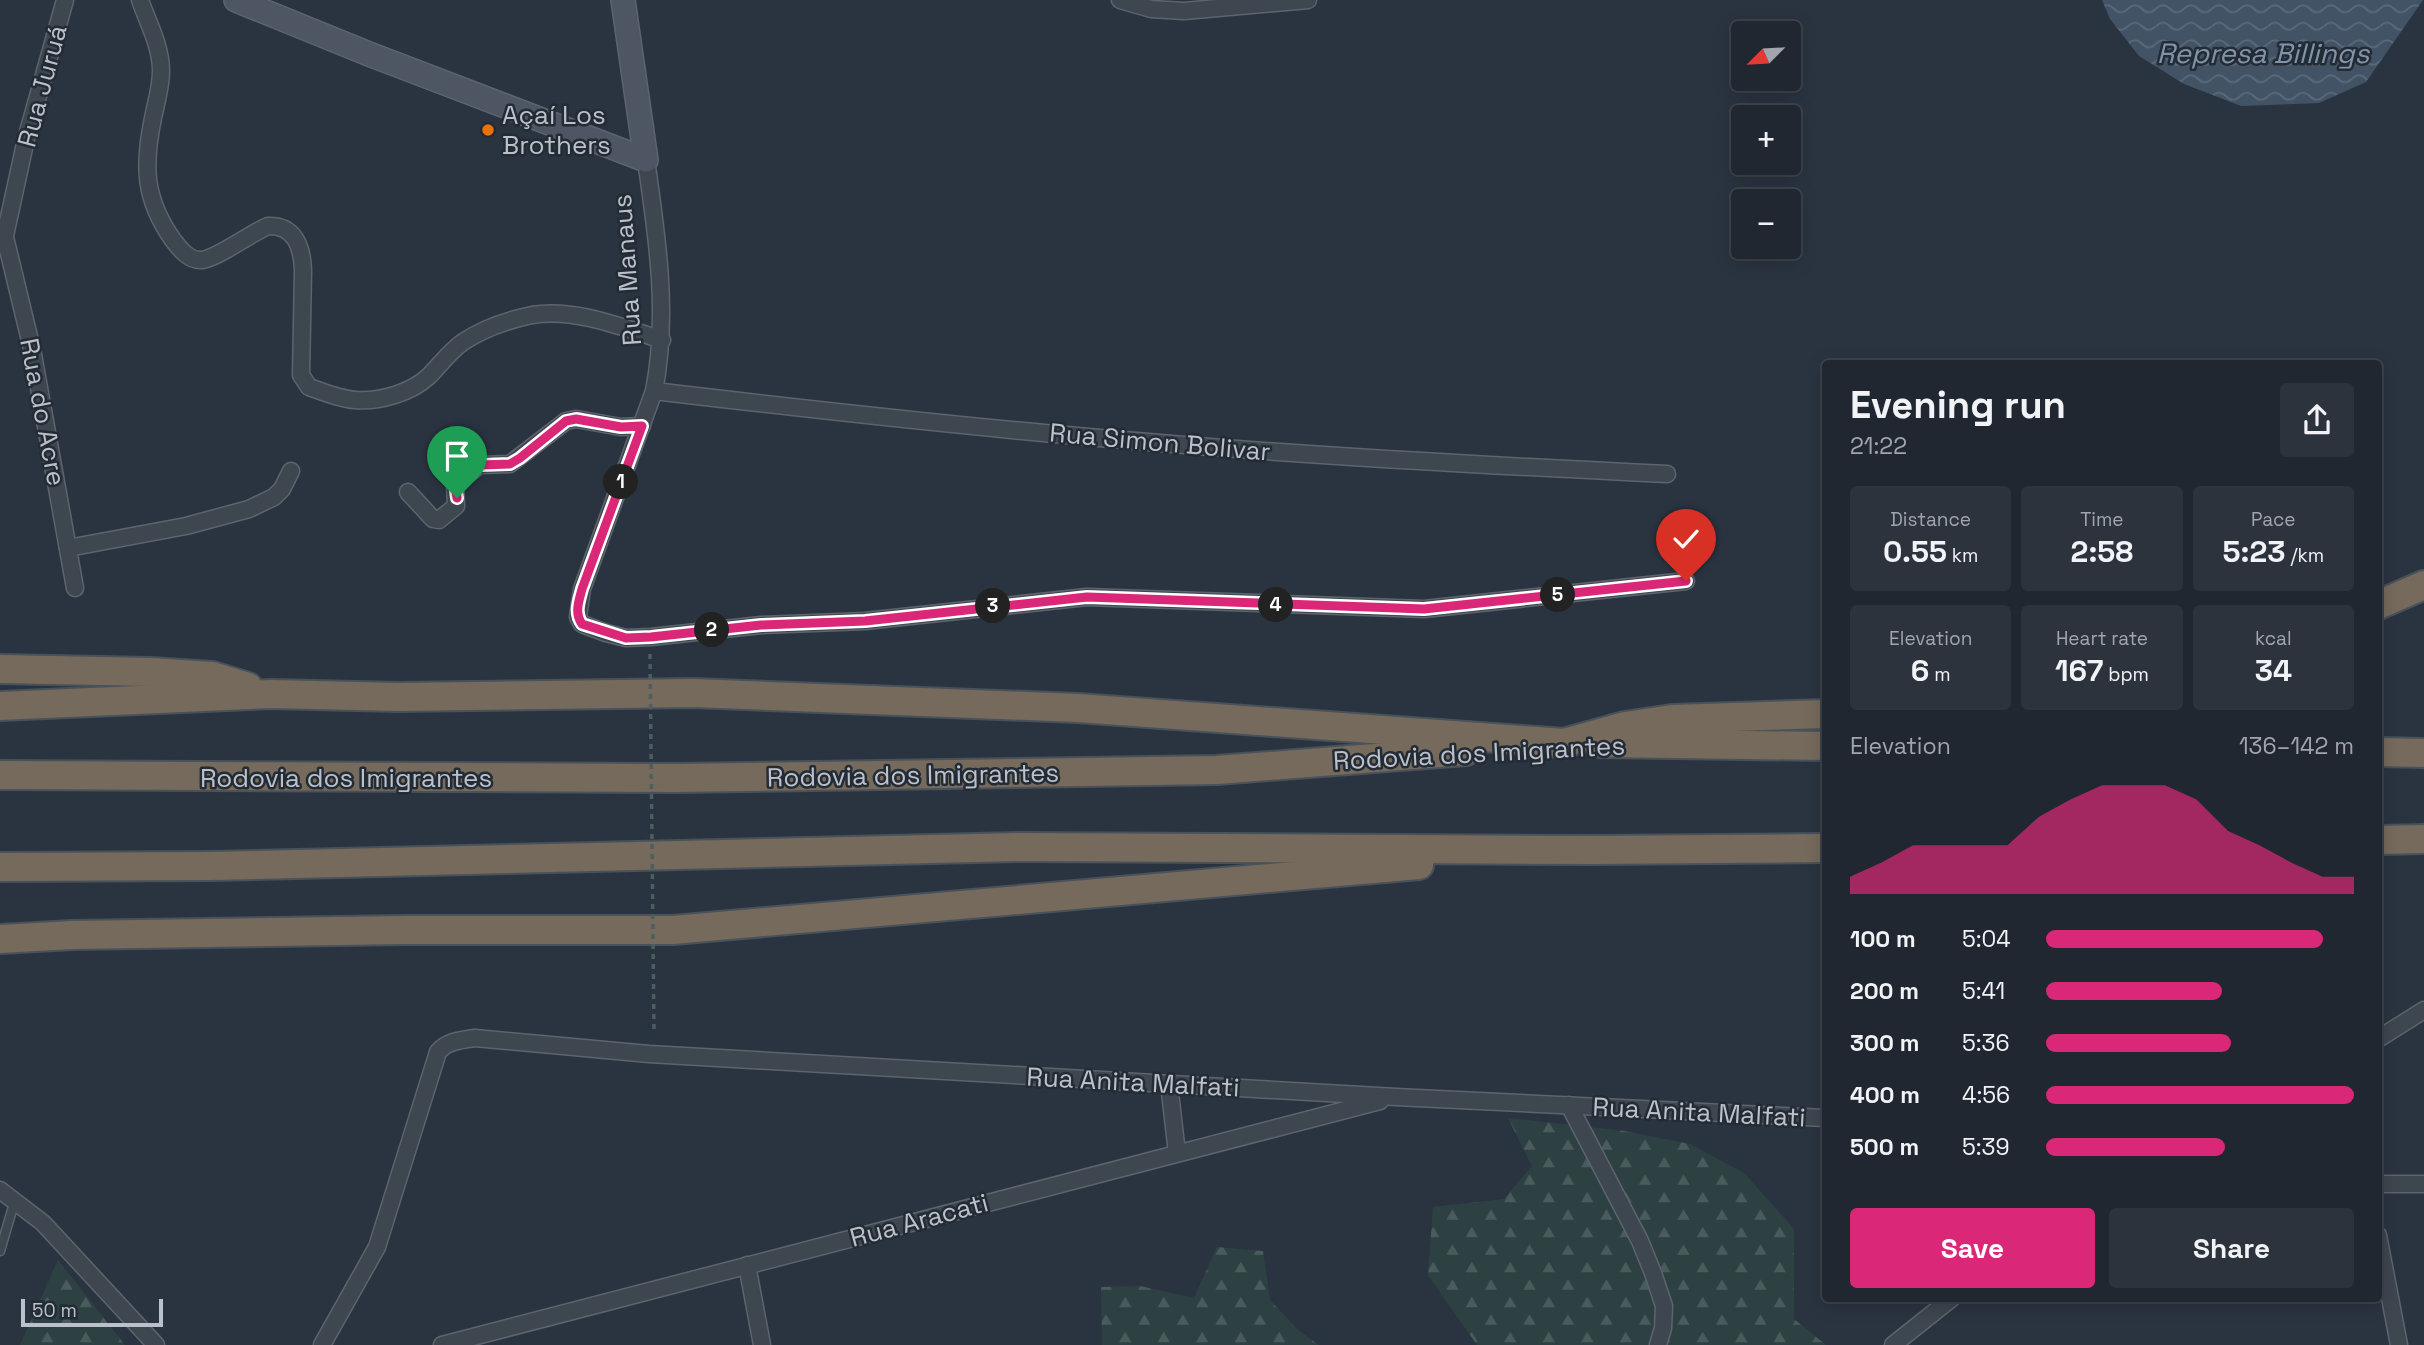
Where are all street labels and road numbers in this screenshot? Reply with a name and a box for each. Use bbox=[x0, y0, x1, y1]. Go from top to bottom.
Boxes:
street label: Rua Juruá bbox=[9, 21, 75, 151]
street label: Rua Manaus bbox=[605, 193, 649, 347]
street label: Rua do Acre bbox=[12, 335, 74, 489]
street label: Rua Simon Bolivar bbox=[1048, 415, 1272, 469]
street label: Rodovia dos Imigrantes bbox=[1332, 728, 1626, 778]
street label: Rodovia dos Imigrantes bbox=[767, 755, 1059, 795]
street label: Rodovia dos Imigrantes bbox=[200, 761, 492, 795]
street label: Rua Anita Malfati bbox=[1026, 1059, 1240, 1105]
street label: Rua Anita Malfati bbox=[1592, 1089, 1806, 1135]
street label: Rua Aracati bbox=[846, 1185, 992, 1255]

